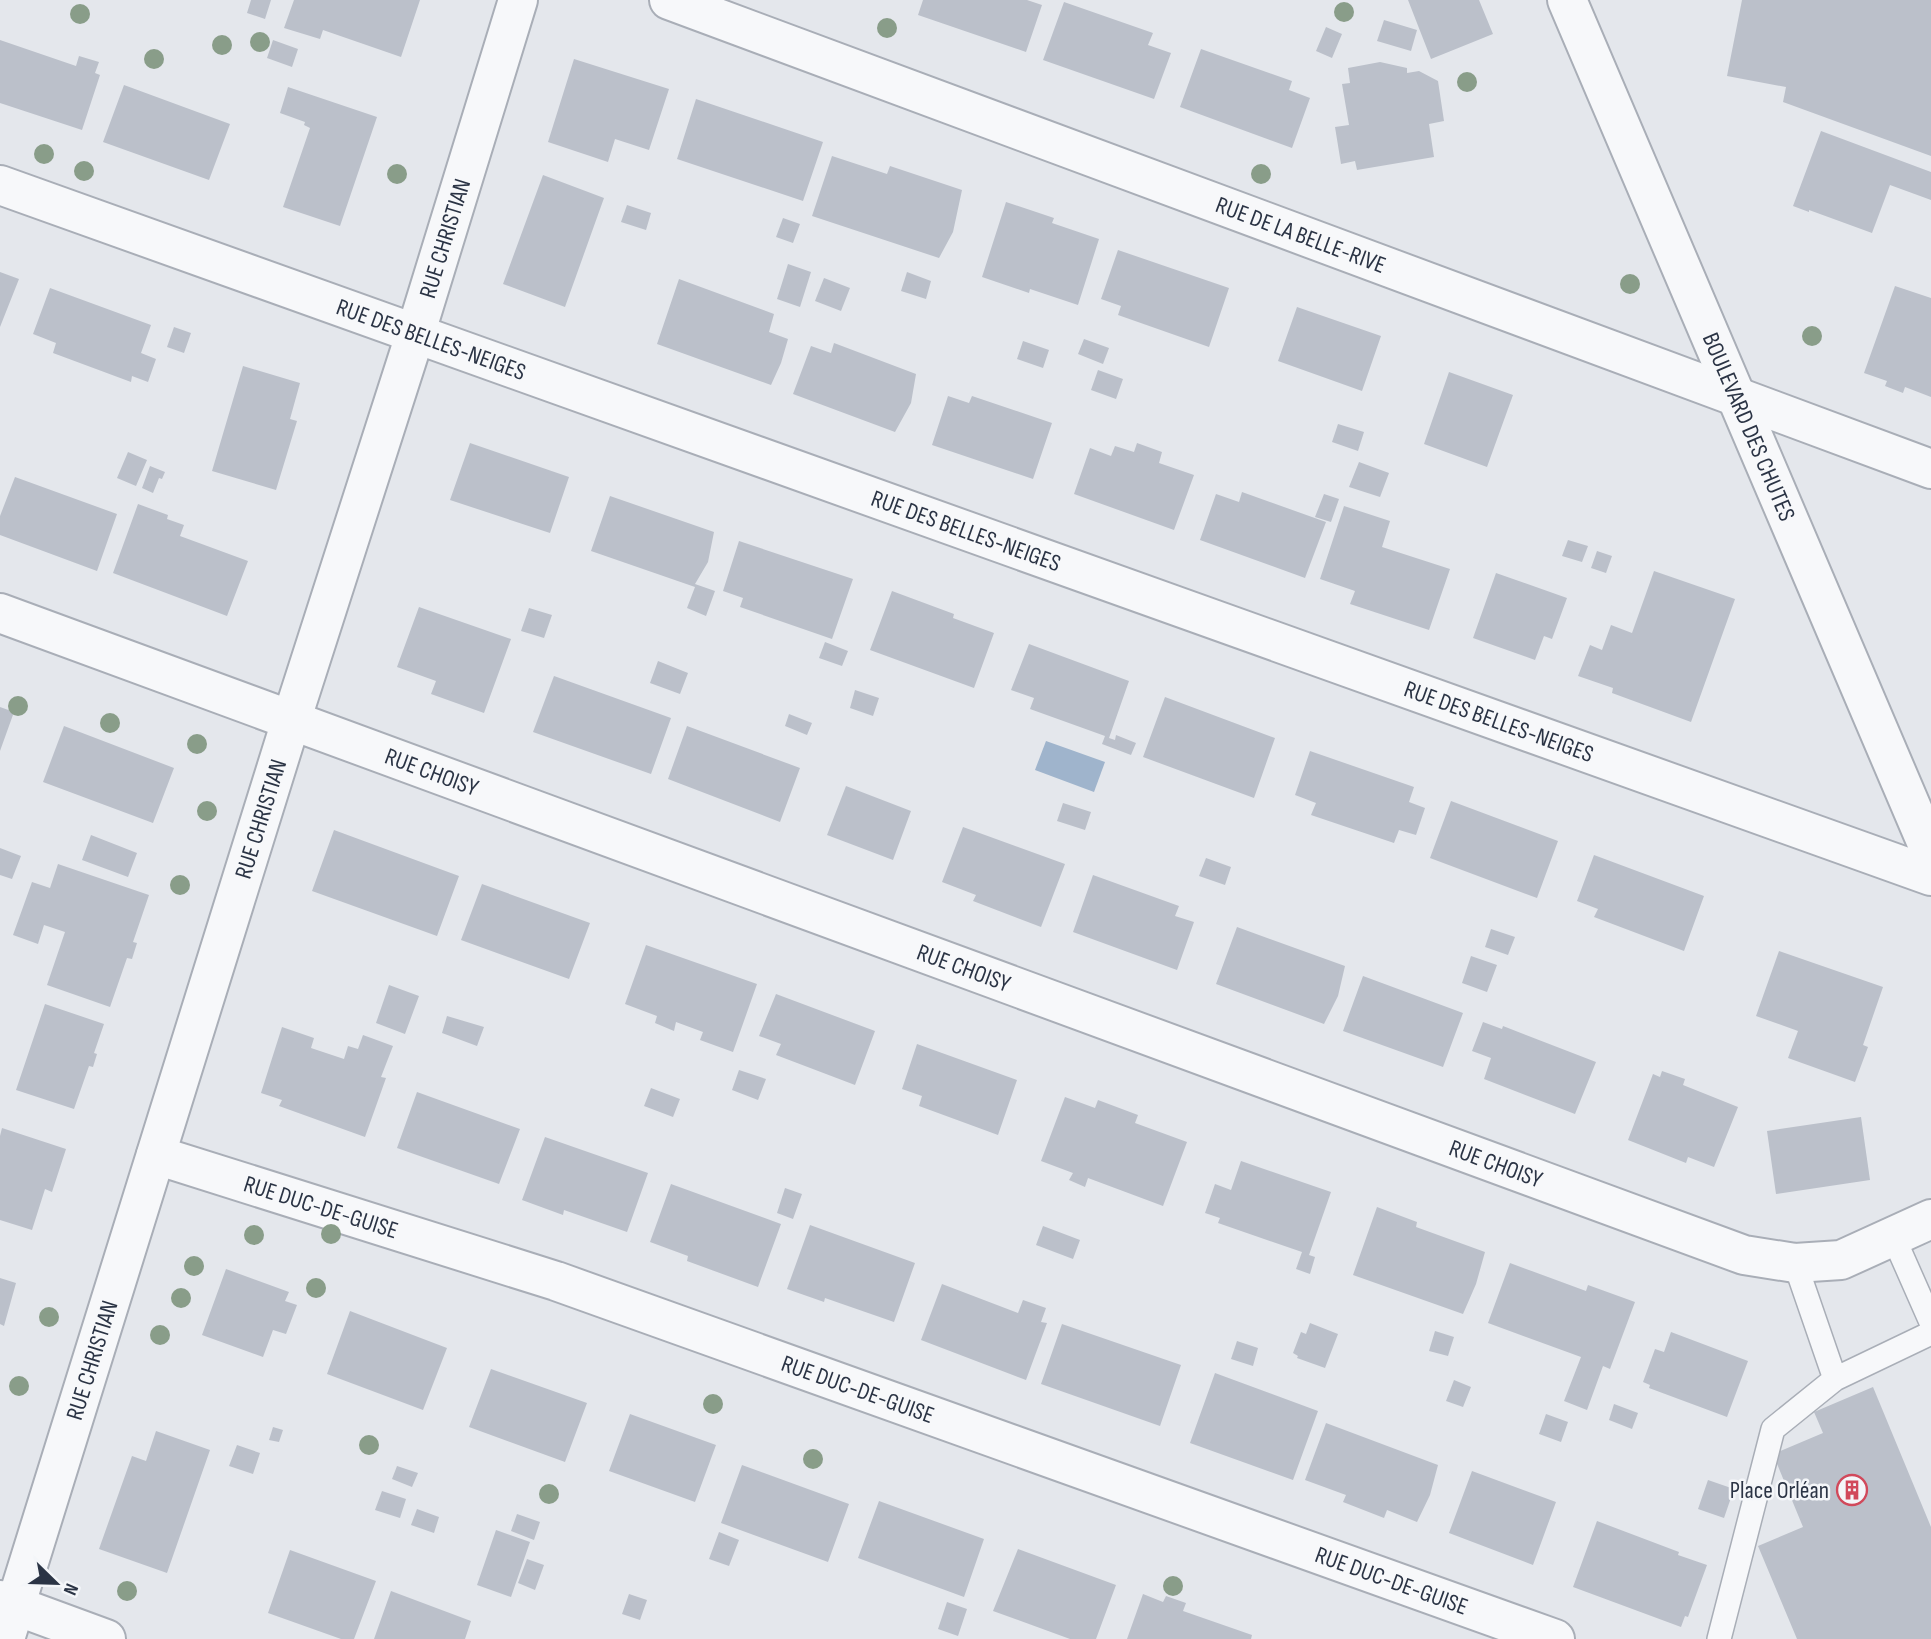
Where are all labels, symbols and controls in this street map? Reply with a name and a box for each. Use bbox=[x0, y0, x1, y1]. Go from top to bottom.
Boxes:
street label: RUE CHRISTIAN bbox=[413, 175, 477, 302]
street label: RUE DE LA BELLE-RIVE bbox=[1212, 190, 1390, 280]
street label: RUE DES BELLES-NEIGES bbox=[333, 292, 530, 387]
street label: BOULEVARD DES CHUTES bbox=[1696, 328, 1802, 525]
street label: RUE DES BELLES-NEIGES bbox=[867, 483, 1065, 578]
street label: RUE DES BELLES-NEIGES bbox=[1400, 674, 1598, 769]
street label: RUE CHOISY bbox=[381, 741, 482, 802]
street label: RUE CHRISTIAN bbox=[228, 756, 293, 882]
street label: RUE CHOISY bbox=[913, 937, 1014, 998]
street label: RUE CHOISY bbox=[1445, 1133, 1547, 1194]
street label: RUE DUC-DE-GUISE bbox=[240, 1169, 402, 1245]
street label: RUE CHRISTIAN bbox=[60, 1297, 124, 1424]
street label: RUE DUC-DE-GUISE bbox=[778, 1349, 938, 1430]
building icon: Place Orléan bbox=[1835, 1473, 1869, 1507]
place label: Place Orléan bbox=[1730, 1476, 1829, 1505]
street label: RUE DUC-DE-GUISE bbox=[1311, 1540, 1472, 1621]
north arrow bbox=[21, 1548, 91, 1618]
text: N bbox=[58, 1580, 83, 1598]

